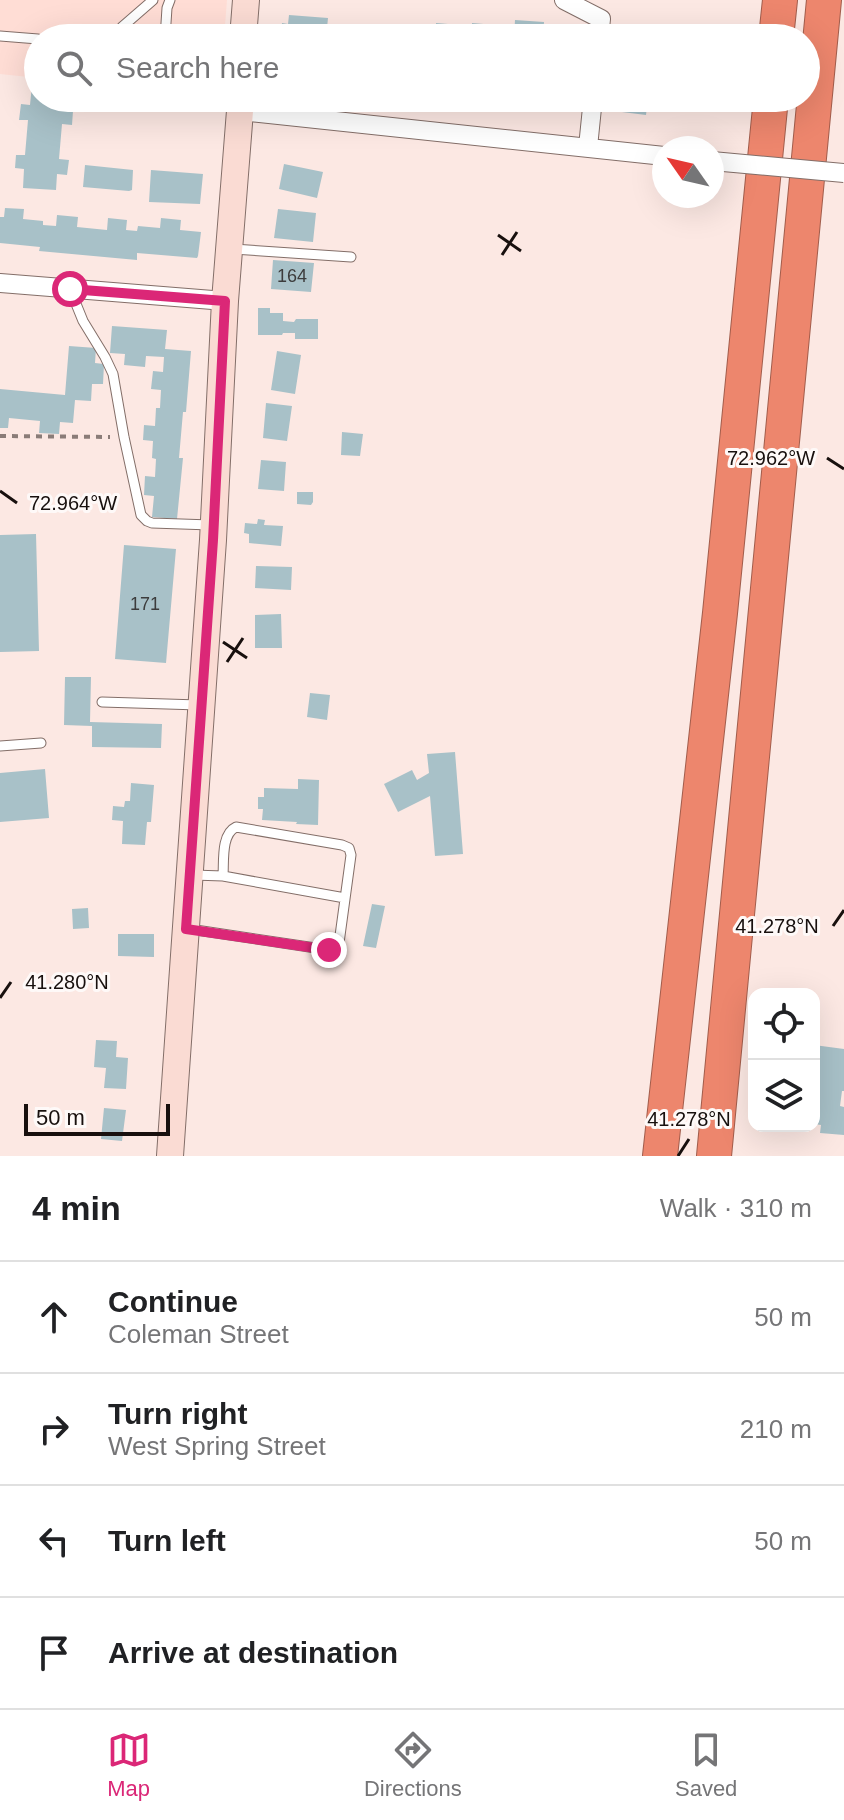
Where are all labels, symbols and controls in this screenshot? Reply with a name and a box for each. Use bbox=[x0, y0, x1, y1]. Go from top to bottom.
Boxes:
search box bbox=[24, 24, 820, 112]
icon: search bbox=[52, 46, 96, 90]
text: Search here bbox=[116, 51, 279, 84]
north arrow bbox=[652, 136, 724, 208]
house number: 164 bbox=[277, 266, 307, 286]
route start bbox=[52, 271, 88, 307]
text: 72.962°W bbox=[727, 447, 815, 469]
text: 72.964°W bbox=[29, 492, 117, 514]
house number: 171 bbox=[130, 594, 160, 614]
text: 41.278°N bbox=[735, 915, 819, 937]
route end bbox=[311, 932, 347, 968]
text: 41.280°N bbox=[25, 971, 109, 993]
map controls bbox=[748, 988, 820, 1132]
button: locate bbox=[748, 988, 820, 1060]
button: layers bbox=[748, 1060, 820, 1132]
scale bar bbox=[24, 1100, 170, 1136]
text: 50 m bbox=[36, 1105, 85, 1130]
text: 41.278°N bbox=[647, 1108, 731, 1130]
text: 4 min bbox=[32, 1189, 121, 1227]
text: Walk · 310 m bbox=[660, 1193, 812, 1223]
text: Continue bbox=[108, 1285, 238, 1318]
icon: ahead bbox=[32, 1295, 76, 1339]
text: 50 m bbox=[754, 1302, 812, 1332]
text: Coleman Street bbox=[108, 1319, 289, 1349]
text: Turn right bbox=[108, 1397, 247, 1430]
icon: right bbox=[32, 1407, 76, 1451]
text: 210 m bbox=[740, 1414, 812, 1444]
text: West Spring Street bbox=[108, 1431, 326, 1461]
icon: left bbox=[32, 1519, 76, 1563]
text: Turn left bbox=[108, 1524, 226, 1557]
text: 50 m bbox=[754, 1526, 812, 1556]
icon: arrive bbox=[32, 1631, 76, 1675]
text: Arrive at destination bbox=[108, 1636, 398, 1669]
tab: Map bbox=[107, 1728, 151, 1802]
tab: Directions bbox=[364, 1728, 462, 1802]
tab: Saved bbox=[675, 1728, 737, 1802]

